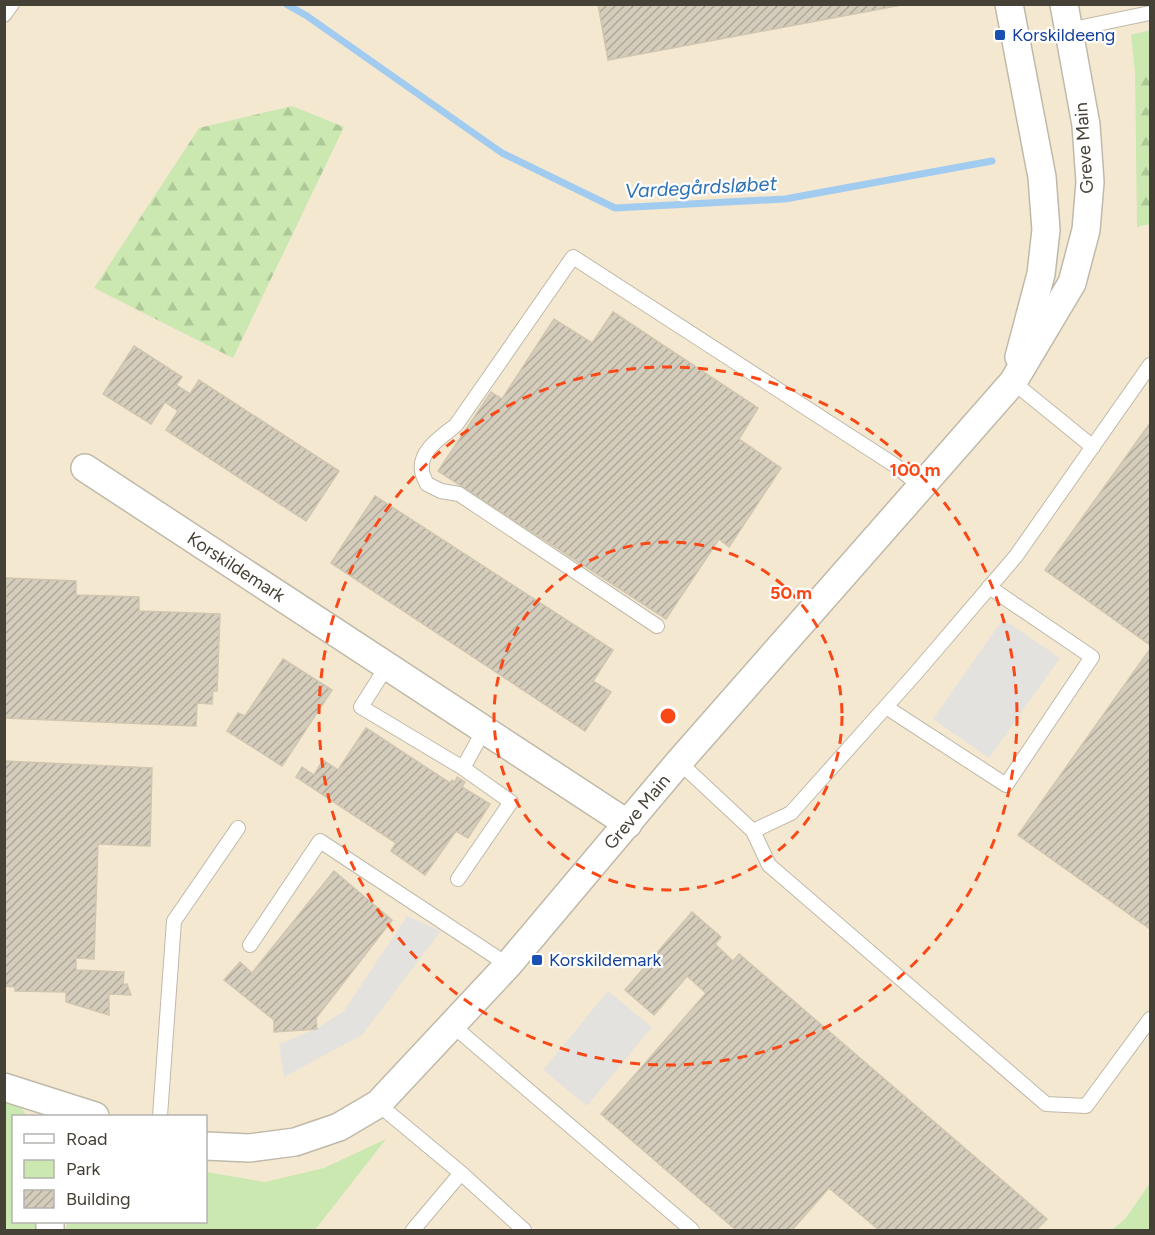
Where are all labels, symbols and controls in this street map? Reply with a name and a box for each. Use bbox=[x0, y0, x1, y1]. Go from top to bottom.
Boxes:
place label: Korskildeeng bbox=[1012, 24, 1115, 46]
marker: Korskildeeng bbox=[993, 28, 1007, 42]
street label: Greve Main bbox=[1070, 102, 1098, 194]
water label: Vardegårdsløbet bbox=[624, 171, 778, 203]
text: 100 m bbox=[890, 459, 940, 481]
street label: Korskildemark bbox=[183, 527, 289, 607]
text: 50 m bbox=[770, 582, 812, 604]
centre of rings bbox=[658, 706, 678, 726]
street label: Greve Main bbox=[599, 770, 675, 854]
place label: Korskildemark bbox=[549, 949, 662, 971]
marker: Korskildemark bbox=[530, 953, 544, 967]
legend bbox=[12, 1115, 207, 1223]
text: Road bbox=[66, 1128, 107, 1150]
text: Park bbox=[66, 1158, 101, 1180]
text: Building bbox=[66, 1188, 131, 1210]

